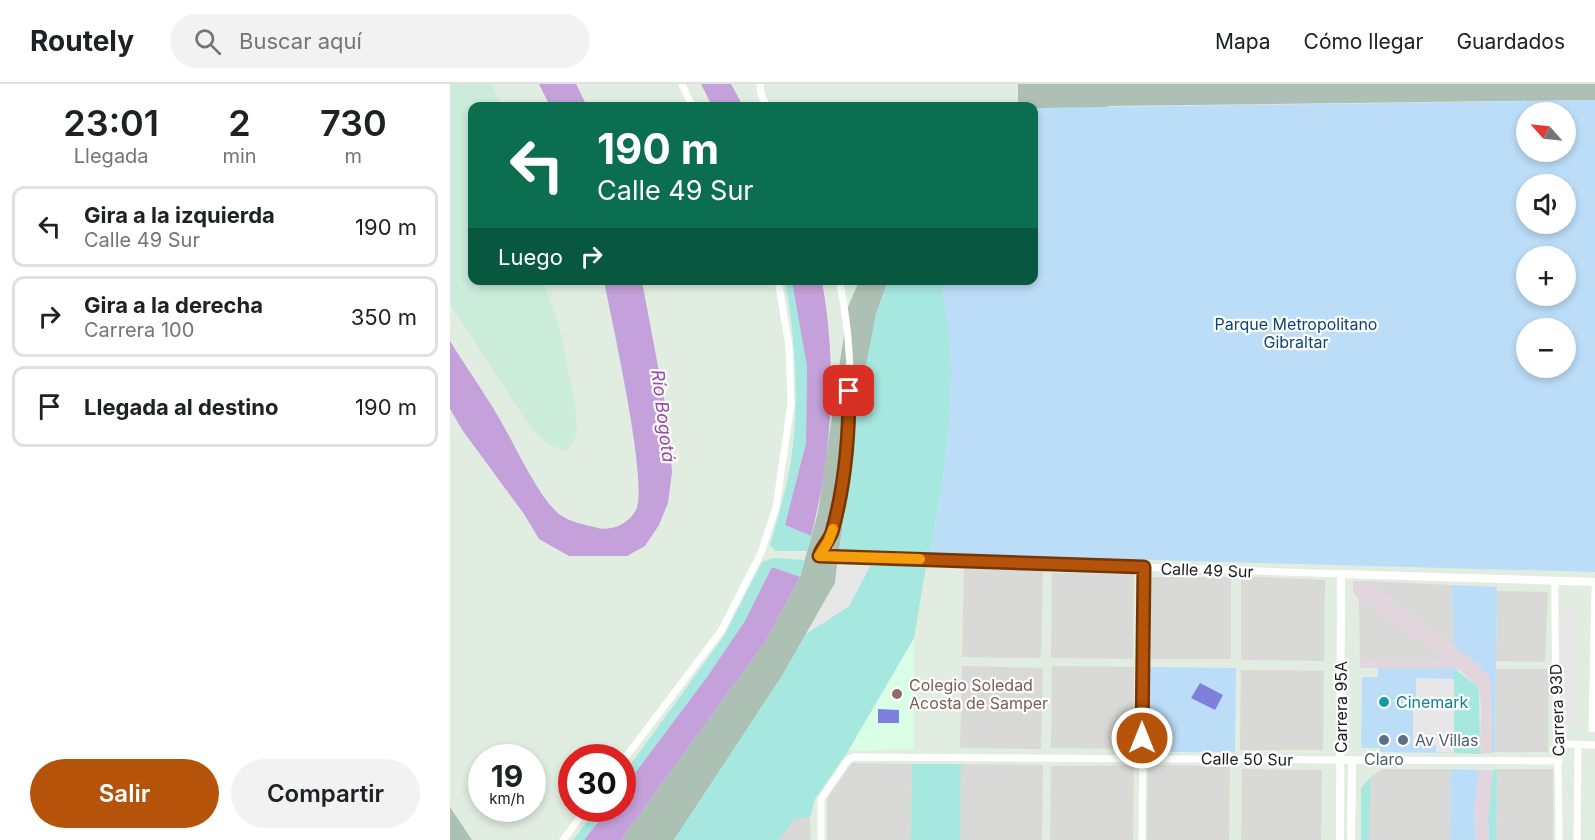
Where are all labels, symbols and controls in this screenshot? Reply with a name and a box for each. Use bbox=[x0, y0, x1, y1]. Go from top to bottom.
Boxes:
search box bbox=[170, 14, 590, 68]
text: Routely bbox=[30, 24, 134, 58]
icon: search bbox=[191, 25, 224, 58]
text: Buscar aquí bbox=[239, 28, 362, 54]
text: Mapa bbox=[1215, 29, 1271, 54]
text: Cómo llegar bbox=[1304, 29, 1423, 54]
text: Guardados bbox=[1456, 29, 1565, 54]
text: 23:01 bbox=[63, 101, 159, 145]
text: 2 bbox=[228, 101, 251, 145]
text: 730 bbox=[320, 101, 387, 145]
north arrow bbox=[1516, 102, 1576, 162]
map controls bbox=[1516, 102, 1576, 378]
text: 190 m bbox=[597, 123, 719, 174]
icon: left bbox=[498, 126, 576, 204]
text: Llegada bbox=[74, 144, 149, 168]
text: min bbox=[222, 144, 257, 168]
text: m bbox=[345, 144, 362, 168]
text: Calle 49 Sur bbox=[597, 174, 754, 207]
button: sound bbox=[1516, 174, 1576, 234]
text: Gira a la izquierda bbox=[84, 202, 275, 228]
icon: left bbox=[33, 210, 66, 243]
text: 190 m bbox=[355, 214, 417, 240]
text: Calle 49 Sur bbox=[84, 228, 200, 252]
icon: right bbox=[575, 240, 608, 273]
text: Luego bbox=[498, 244, 563, 270]
button: + bbox=[1516, 246, 1576, 306]
text: Gira a la derecha bbox=[84, 292, 263, 318]
icon: right bbox=[33, 300, 66, 333]
text: 350 m bbox=[351, 304, 417, 330]
park label: Parque Metropolitano Gibraltar bbox=[1215, 314, 1377, 352]
text: Carrera 100 bbox=[84, 318, 194, 342]
button: − bbox=[1516, 318, 1576, 378]
pin bbox=[823, 365, 874, 416]
water label: Río Bogotá bbox=[647, 368, 680, 464]
icon: arrive bbox=[832, 374, 865, 407]
icon: arrive bbox=[33, 390, 66, 423]
text: Llegada al destino bbox=[84, 394, 278, 420]
text: 190 m bbox=[355, 394, 417, 420]
street label: Calle 49 Sur bbox=[1160, 558, 1254, 582]
street label: Carrera 95A bbox=[1331, 661, 1351, 753]
street label: Carrera 93D bbox=[1545, 663, 1569, 757]
place label: Colegio Soledad Acosta de Samper bbox=[909, 675, 1048, 713]
marker: Colegio Soledad Acosta de Samper bbox=[890, 687, 904, 701]
place label: Cinemark bbox=[1396, 692, 1469, 712]
marker: Cinemark bbox=[1377, 695, 1391, 709]
position arrow bbox=[1110, 706, 1174, 770]
place label: Av Villas bbox=[1415, 730, 1479, 750]
marker: Claro bbox=[1377, 733, 1391, 747]
marker: Av Villas bbox=[1396, 733, 1410, 747]
speed limit sign: 30 bbox=[558, 744, 636, 822]
street label: Calle 50 Sur bbox=[1201, 748, 1293, 770]
place label: Claro bbox=[1364, 749, 1404, 769]
text: 19 bbox=[491, 758, 523, 794]
button: Salir bbox=[30, 759, 219, 828]
button: Compartir bbox=[231, 759, 420, 828]
text: km/h bbox=[489, 789, 525, 808]

